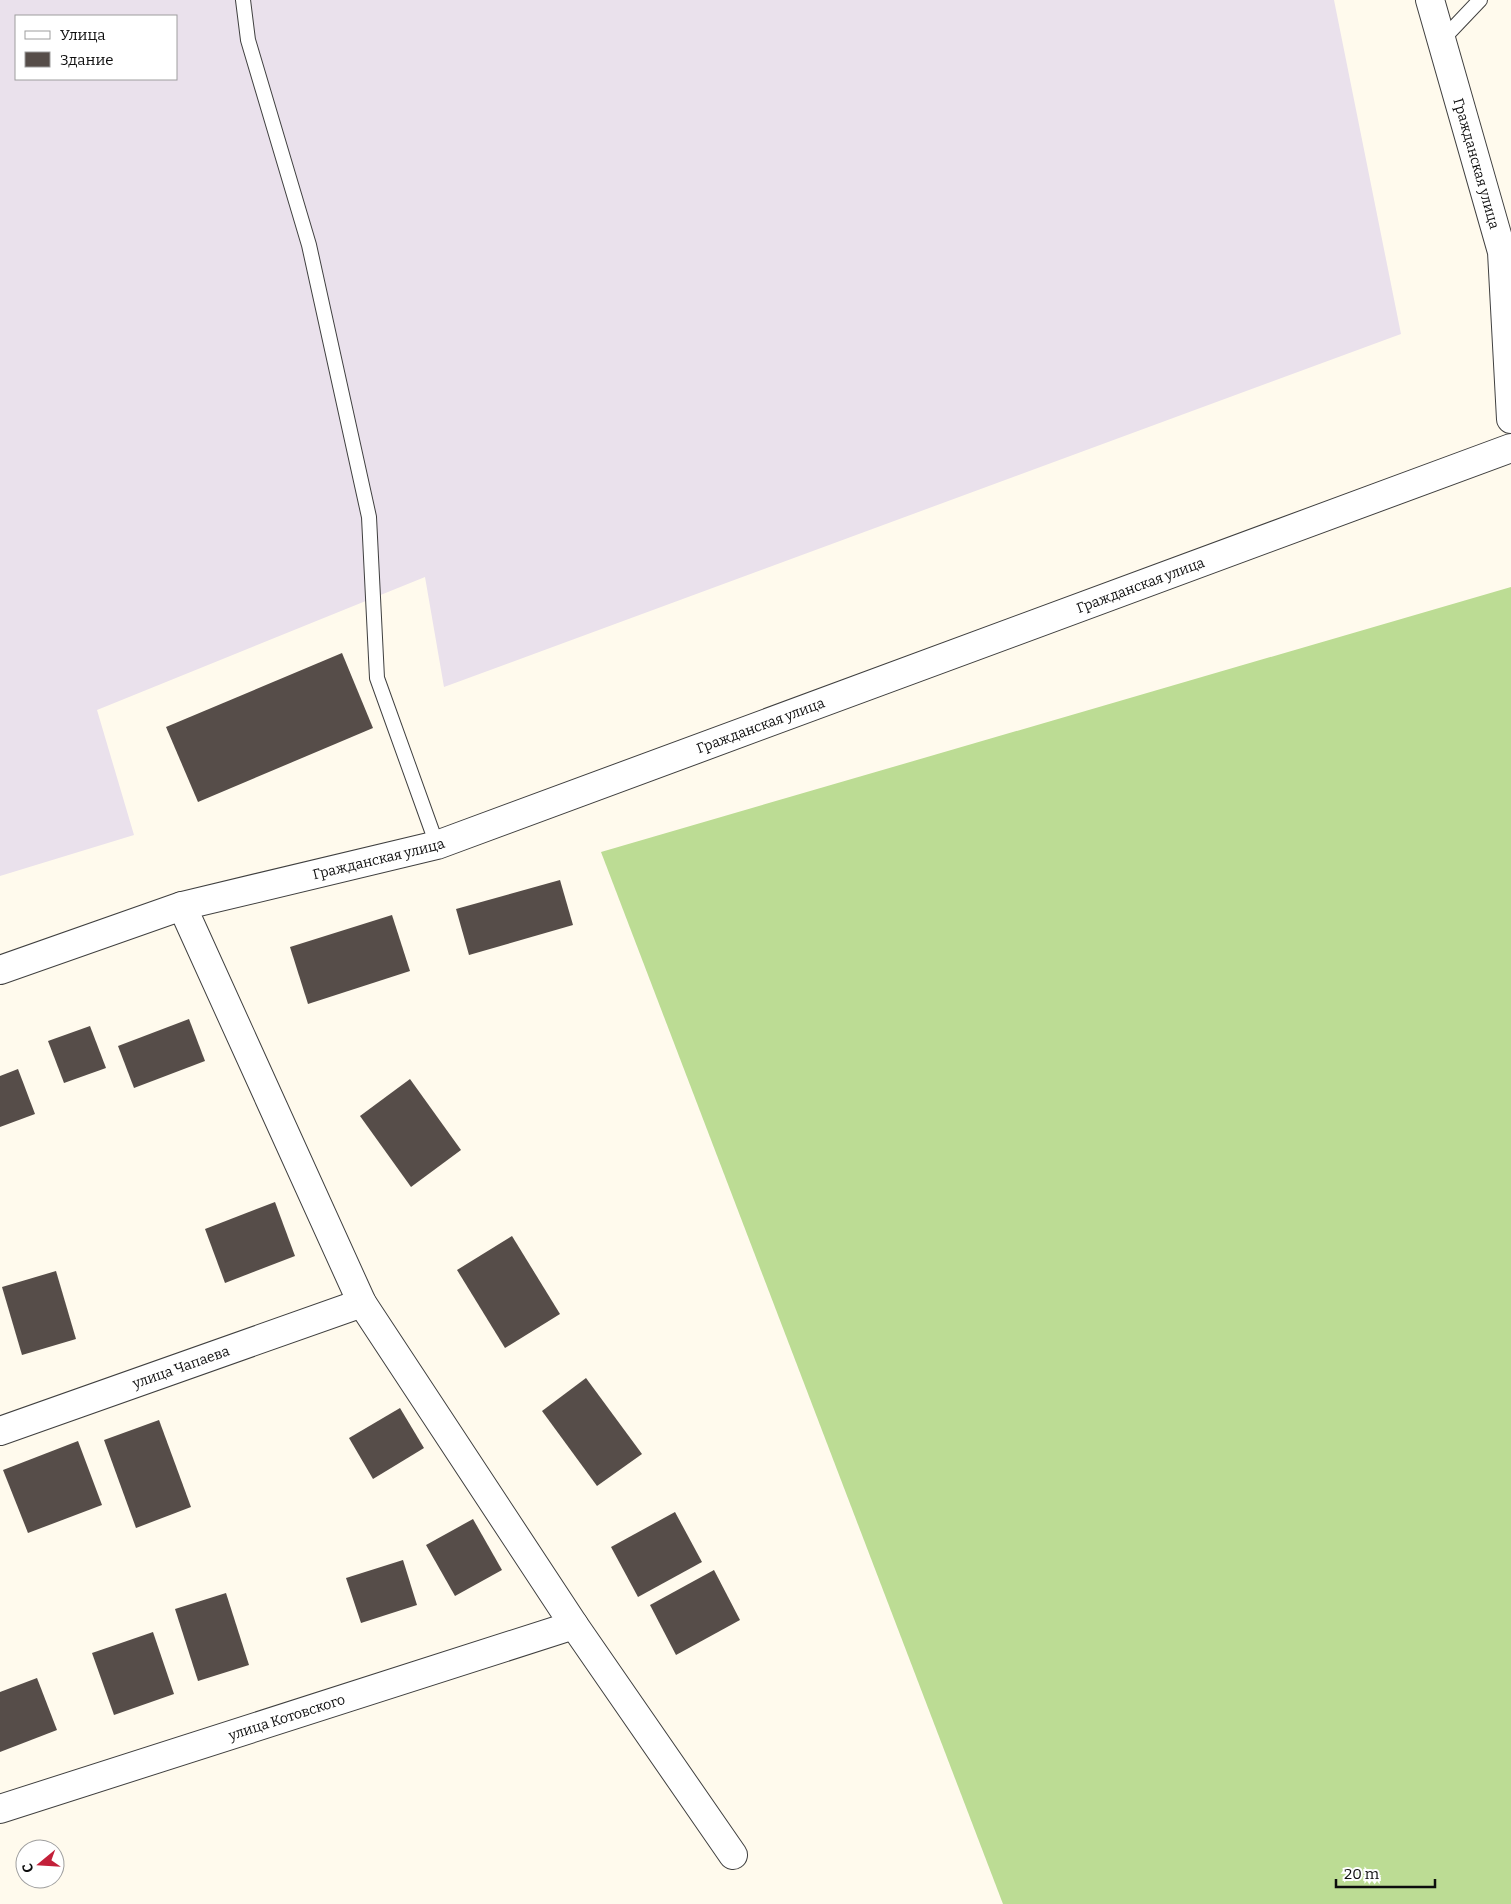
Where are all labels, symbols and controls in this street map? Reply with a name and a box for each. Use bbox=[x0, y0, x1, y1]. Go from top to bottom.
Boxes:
legend bbox=[15, 15, 178, 80]
text: Улица bbox=[60, 26, 106, 44]
text: Здание bbox=[60, 51, 114, 69]
street label: Гражданская улица bbox=[1449, 96, 1503, 231]
street label: Гражданская улица bbox=[1074, 554, 1207, 617]
street label: Гражданская улица bbox=[694, 694, 827, 757]
street label: Гражданская улица bbox=[311, 835, 447, 883]
street label: улица Чапаева bbox=[130, 1342, 232, 1393]
street label: улица Котовского bbox=[225, 1691, 347, 1745]
north arrow bbox=[15, 1839, 65, 1889]
scale bar bbox=[1336, 1856, 1435, 1888]
text: С bbox=[19, 1861, 38, 1875]
text: 20 m bbox=[1344, 1865, 1380, 1883]

